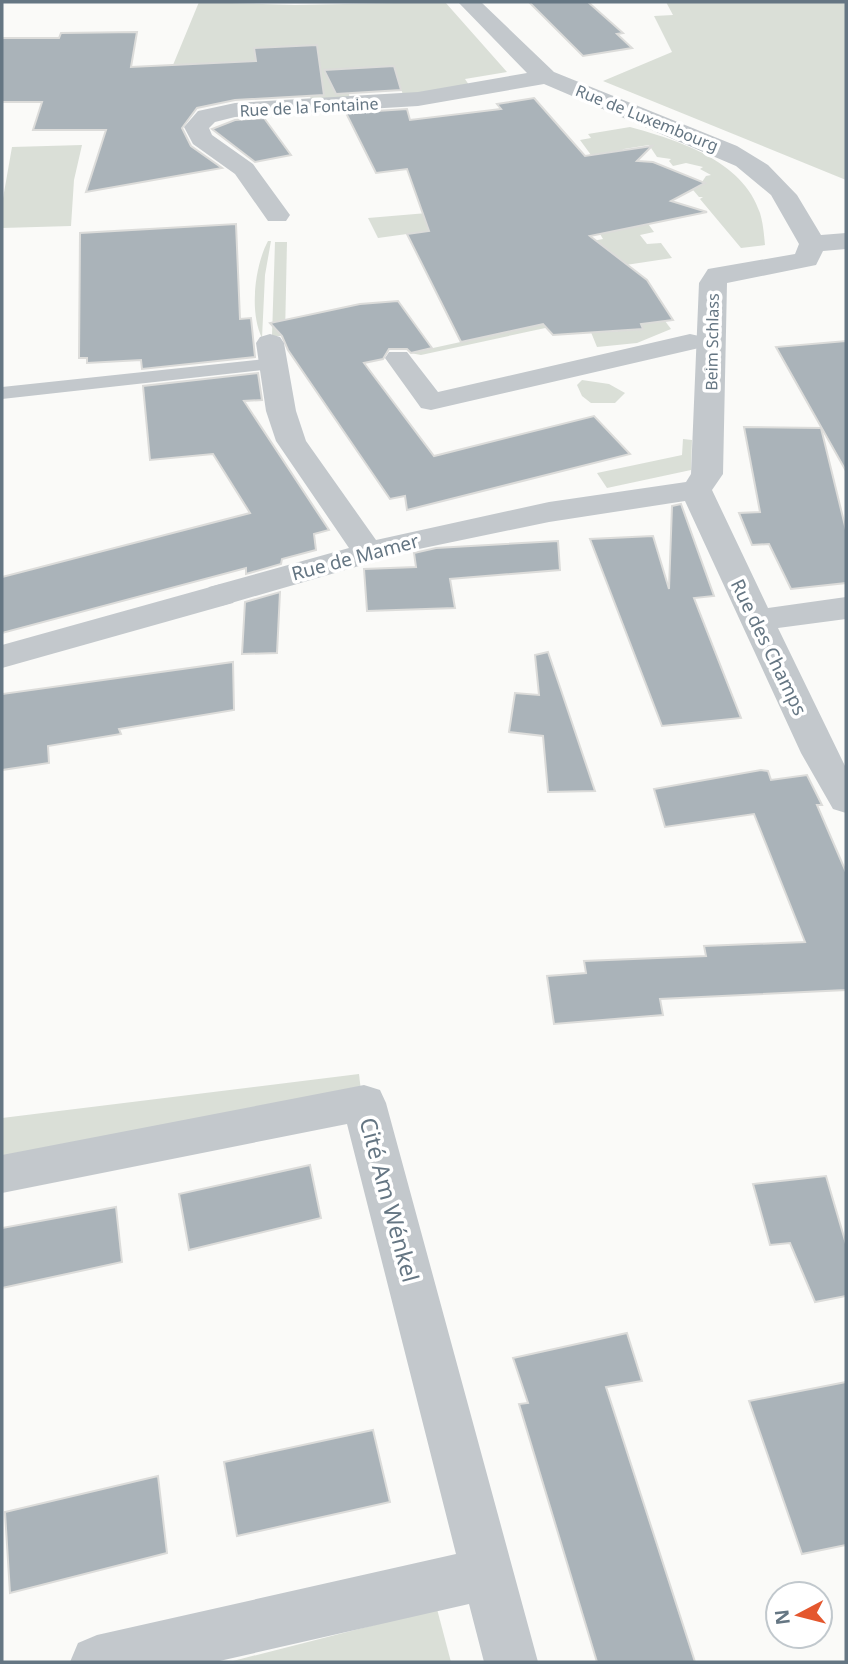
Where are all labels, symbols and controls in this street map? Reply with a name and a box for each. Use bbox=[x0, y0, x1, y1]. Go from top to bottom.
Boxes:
street label: Rue de Luxembourg bbox=[572, 79, 722, 157]
street label: Rue de la Fontaine bbox=[239, 92, 379, 122]
street label: Beim Schlass bbox=[700, 293, 724, 391]
street label: Rue de Mamer bbox=[288, 527, 422, 586]
street label: Rue des Champs bbox=[725, 575, 813, 719]
street label: Cité Am Wénkel bbox=[353, 1114, 427, 1286]
north arrow bbox=[764, 1580, 834, 1650]
text: N bbox=[768, 1608, 796, 1626]

